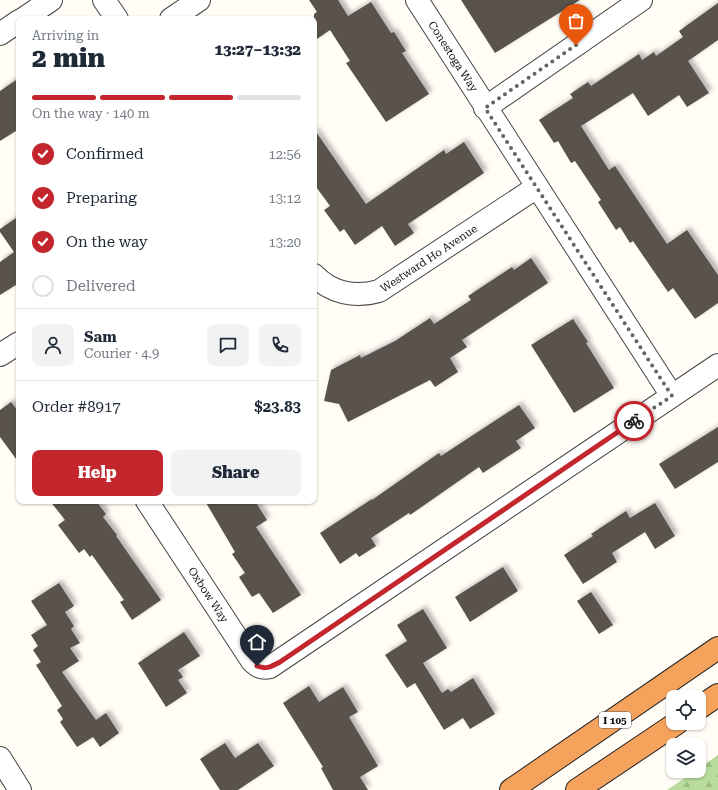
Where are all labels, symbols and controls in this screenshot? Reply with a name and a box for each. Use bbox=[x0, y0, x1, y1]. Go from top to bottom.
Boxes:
pin bbox=[559, 4, 593, 45]
icon: bag bbox=[565, 10, 587, 32]
street label: Conestoga Way bbox=[426, 19, 481, 95]
text: Arriving in bbox=[32, 28, 99, 43]
text: 13:27–13:32 bbox=[215, 41, 301, 59]
text: 2 min bbox=[32, 43, 105, 73]
text: On the way · 140 m bbox=[32, 106, 149, 121]
icon: check bbox=[32, 143, 54, 165]
text: Confirmed bbox=[66, 145, 144, 163]
text: 12:56 bbox=[269, 147, 301, 162]
icon: check bbox=[32, 187, 54, 209]
text: Preparing bbox=[66, 189, 137, 207]
text: 13:12 bbox=[269, 191, 301, 206]
street label: Westward Ho Avenue bbox=[378, 222, 480, 295]
icon: check bbox=[32, 231, 54, 253]
text: On the way bbox=[66, 233, 148, 251]
text: 13:20 bbox=[269, 235, 301, 250]
text: Delivered bbox=[66, 277, 136, 295]
button: person bbox=[32, 324, 74, 366]
button: chat bbox=[207, 324, 249, 366]
button: phone bbox=[259, 324, 301, 366]
text: Sam bbox=[84, 328, 117, 346]
text: Courier · 4.9 bbox=[84, 346, 159, 361]
text: Order #8917 bbox=[32, 398, 121, 416]
text: $23.83 bbox=[254, 398, 301, 416]
courier bbox=[614, 401, 654, 441]
icon: bike bbox=[623, 410, 645, 432]
button: Help bbox=[32, 450, 163, 496]
button: Share bbox=[171, 450, 301, 496]
street label: Oxbow Way bbox=[186, 565, 232, 625]
pin bbox=[240, 625, 274, 666]
icon: home bbox=[246, 631, 268, 653]
map controls bbox=[666, 690, 706, 778]
button: locate bbox=[666, 690, 706, 730]
road number: I 105 bbox=[599, 712, 631, 728]
button: layers bbox=[666, 738, 706, 778]

